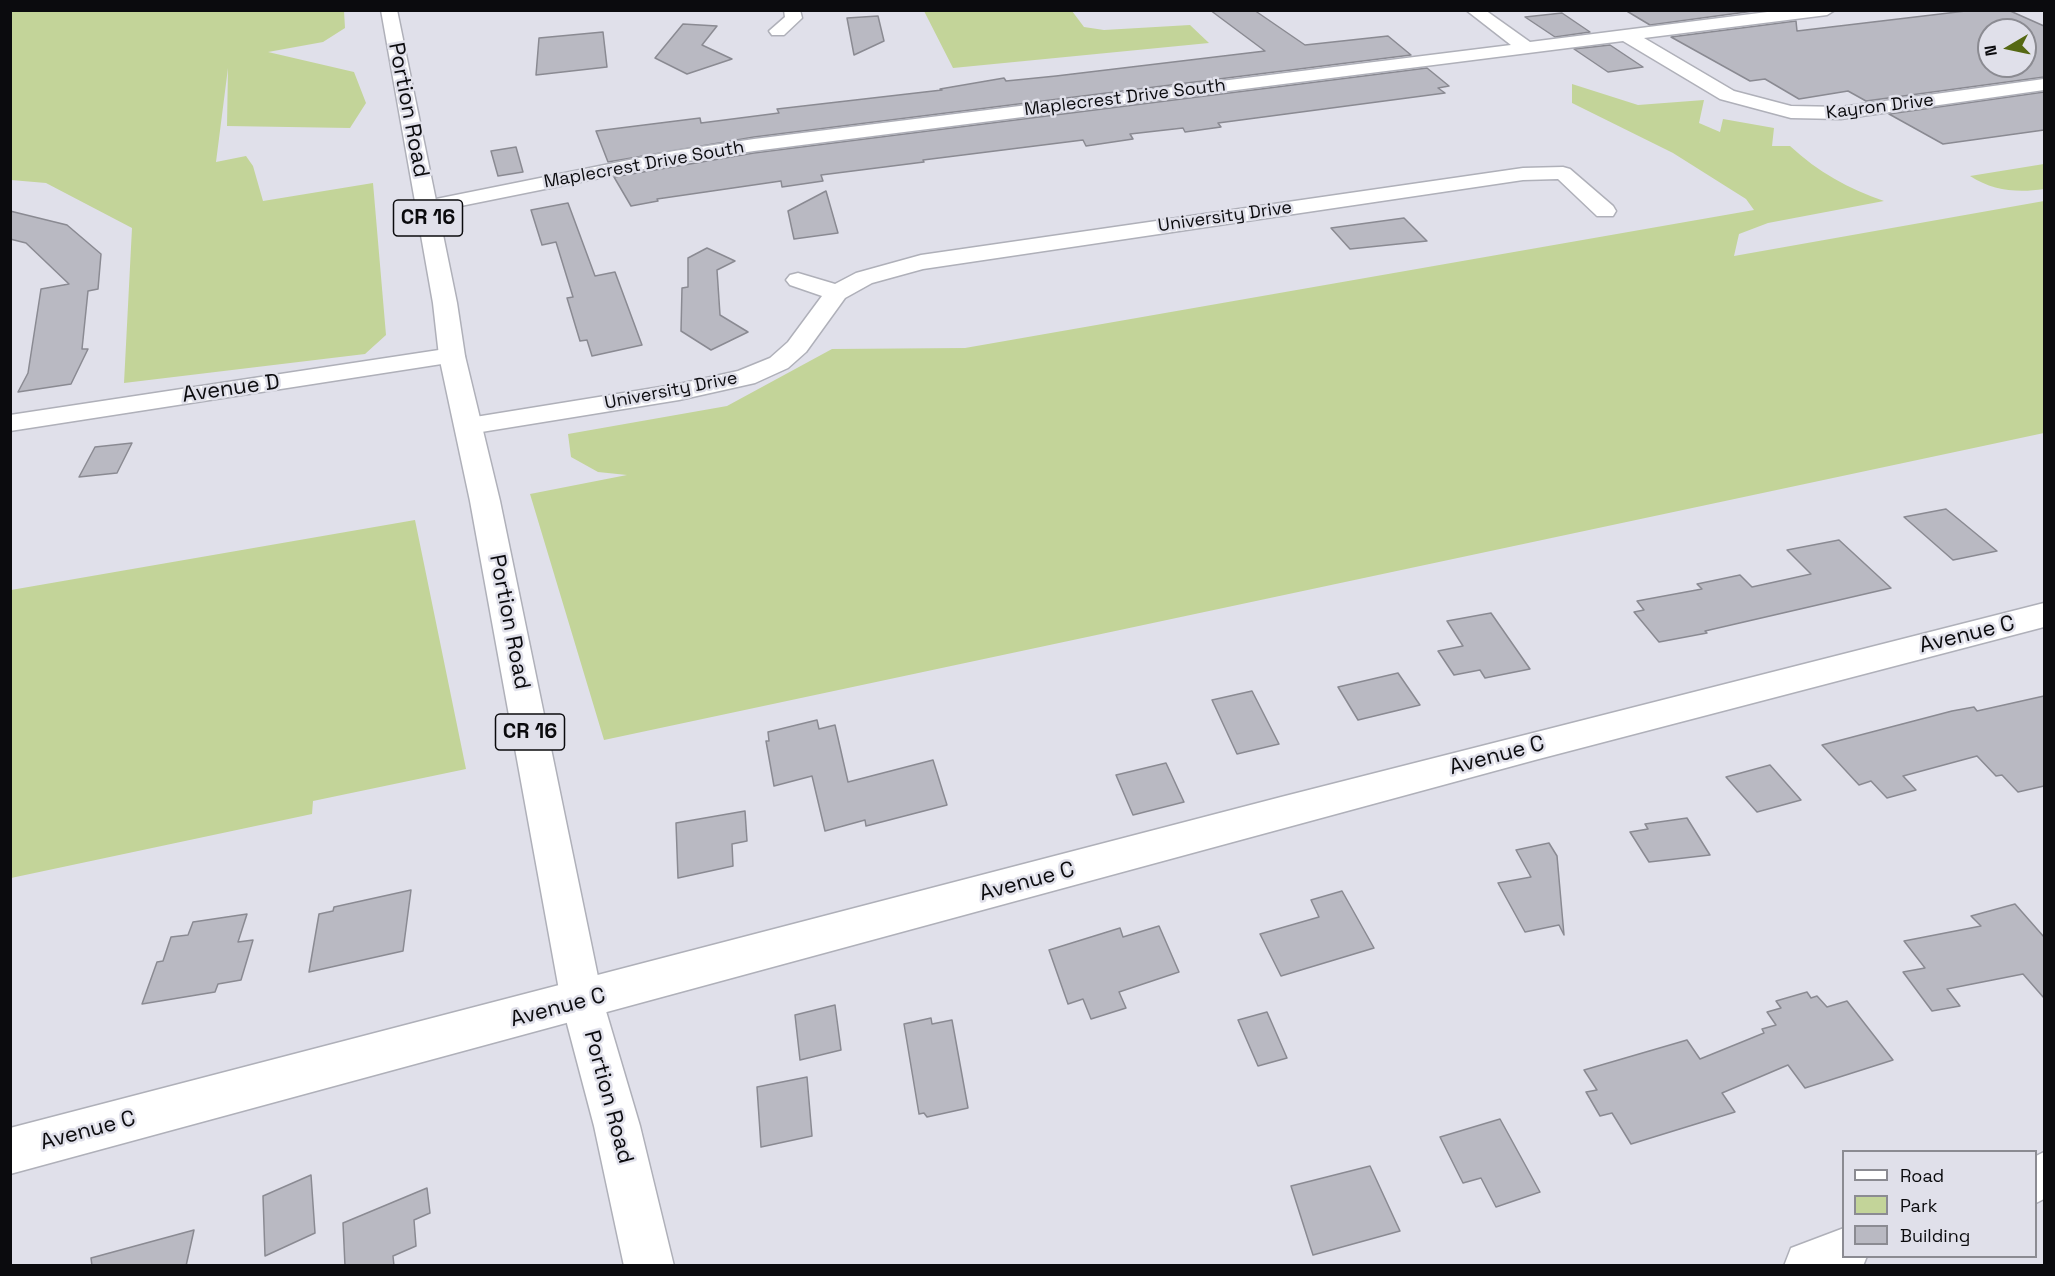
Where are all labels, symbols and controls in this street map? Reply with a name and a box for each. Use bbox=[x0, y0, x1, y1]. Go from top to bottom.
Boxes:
north arrow bbox=[1977, 18, 2037, 78]
street label: Portion Road bbox=[382, 40, 434, 180]
text: N bbox=[1979, 44, 2002, 58]
street label: Maplecrest Drive South bbox=[1023, 75, 1227, 121]
street label: Kayron Drive bbox=[1825, 90, 1935, 124]
street label: Maplecrest Drive South bbox=[542, 137, 746, 193]
street label: University Drive bbox=[1157, 197, 1293, 237]
road number: CR 16 bbox=[394, 200, 462, 236]
street label: University Drive bbox=[603, 368, 739, 414]
street label: Avenue D bbox=[181, 369, 281, 409]
street label: Portion Road bbox=[483, 552, 535, 692]
street label: Avenue C bbox=[1917, 610, 2017, 660]
road number: CR 16 bbox=[496, 714, 564, 750]
street label: Avenue C bbox=[1447, 731, 1547, 781]
street label: Avenue C bbox=[977, 857, 1077, 907]
street label: Avenue C bbox=[508, 983, 608, 1033]
street label: Portion Road bbox=[578, 1027, 638, 1167]
street label: Avenue C bbox=[38, 1106, 138, 1156]
legend bbox=[1842, 1150, 2037, 1258]
text: Road bbox=[1900, 1164, 1944, 1187]
text: Park bbox=[1900, 1194, 1937, 1217]
text: Building bbox=[1900, 1224, 1970, 1247]

